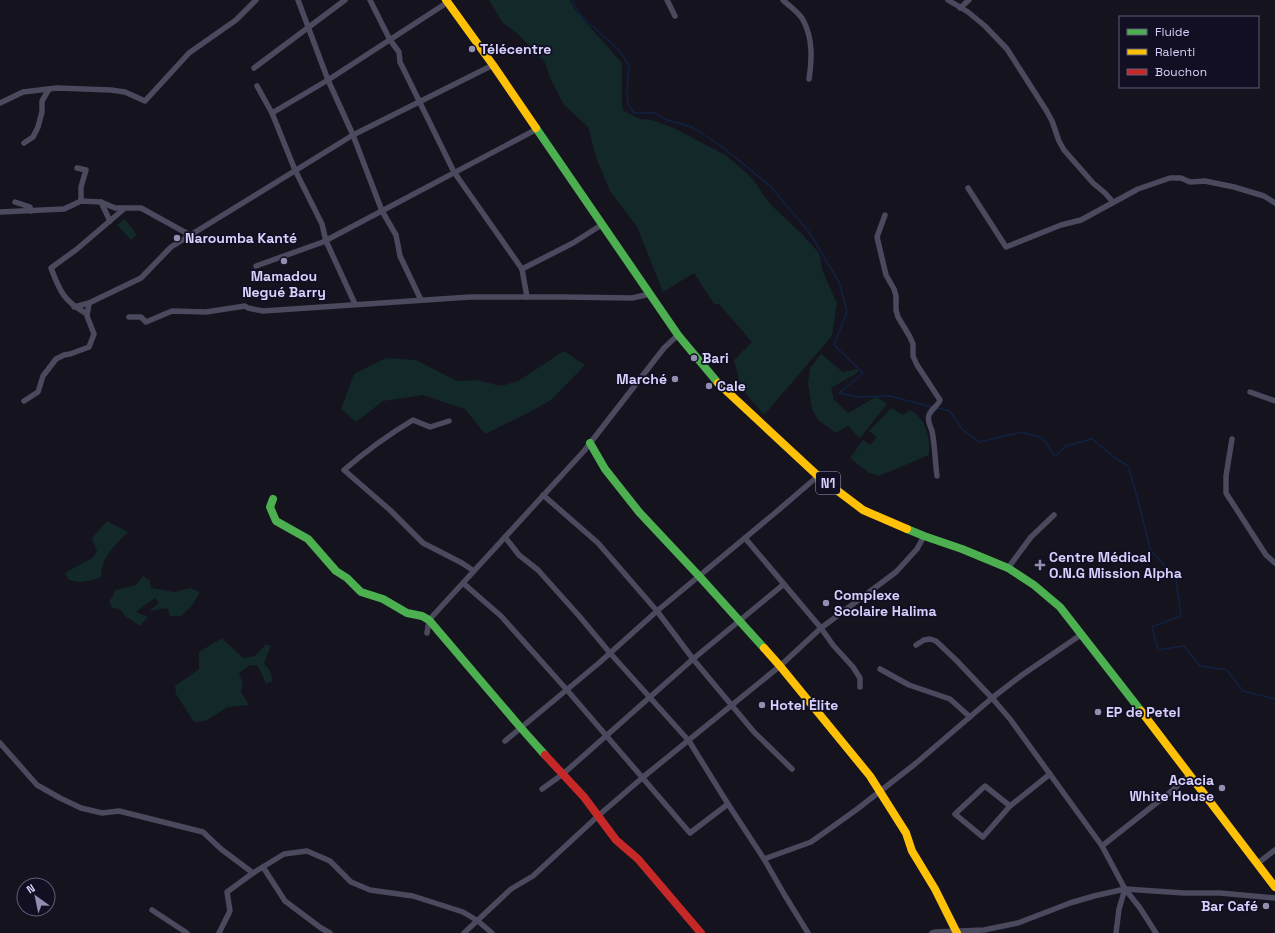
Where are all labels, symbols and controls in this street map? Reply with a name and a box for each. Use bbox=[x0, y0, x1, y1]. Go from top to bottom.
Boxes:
legend bbox=[1119, 16, 1259, 88]
text: Fluide bbox=[1155, 24, 1190, 40]
place label: Télécentre bbox=[480, 40, 551, 58]
marker: Télécentre bbox=[467, 44, 477, 54]
text: Ralenti bbox=[1155, 44, 1195, 60]
text: Bouchon bbox=[1155, 64, 1207, 80]
place label: Naroumba Kanté bbox=[185, 229, 297, 247]
marker: Naroumba Kanté bbox=[172, 233, 182, 243]
marker: Mamadou Negué Barry bbox=[279, 256, 289, 266]
place label: Mamadou Negué Barry bbox=[242, 267, 326, 301]
place label: Bari bbox=[702, 349, 729, 367]
marker: Bari bbox=[689, 353, 699, 363]
place label: Marché bbox=[616, 370, 667, 388]
marker: Marché bbox=[670, 374, 680, 384]
place label: Cale bbox=[717, 377, 746, 395]
marker: Cale bbox=[704, 381, 714, 391]
road number: N1 bbox=[816, 472, 840, 494]
place label: Centre Médical O.N.G Mission Alpha bbox=[1049, 548, 1182, 582]
marker: Centre Médical O.N.G Mission Alpha bbox=[1034, 559, 1046, 571]
place label: Complexe Scolaire Halima bbox=[834, 586, 937, 620]
marker: Complexe Scolaire Halima bbox=[821, 598, 831, 608]
place label: Hotel Élite bbox=[770, 696, 838, 714]
marker: Hotel Élite bbox=[757, 700, 767, 710]
place label: EP de Petel bbox=[1106, 703, 1180, 721]
marker: EP de Petel bbox=[1093, 707, 1103, 717]
place label: Acacia White House bbox=[1130, 771, 1214, 805]
marker: Acacia White House bbox=[1217, 783, 1227, 793]
north arrow bbox=[16, 877, 56, 917]
text: N bbox=[24, 881, 37, 896]
place label: Bar Café bbox=[1201, 897, 1258, 915]
marker: Bar Café bbox=[1261, 901, 1271, 911]

